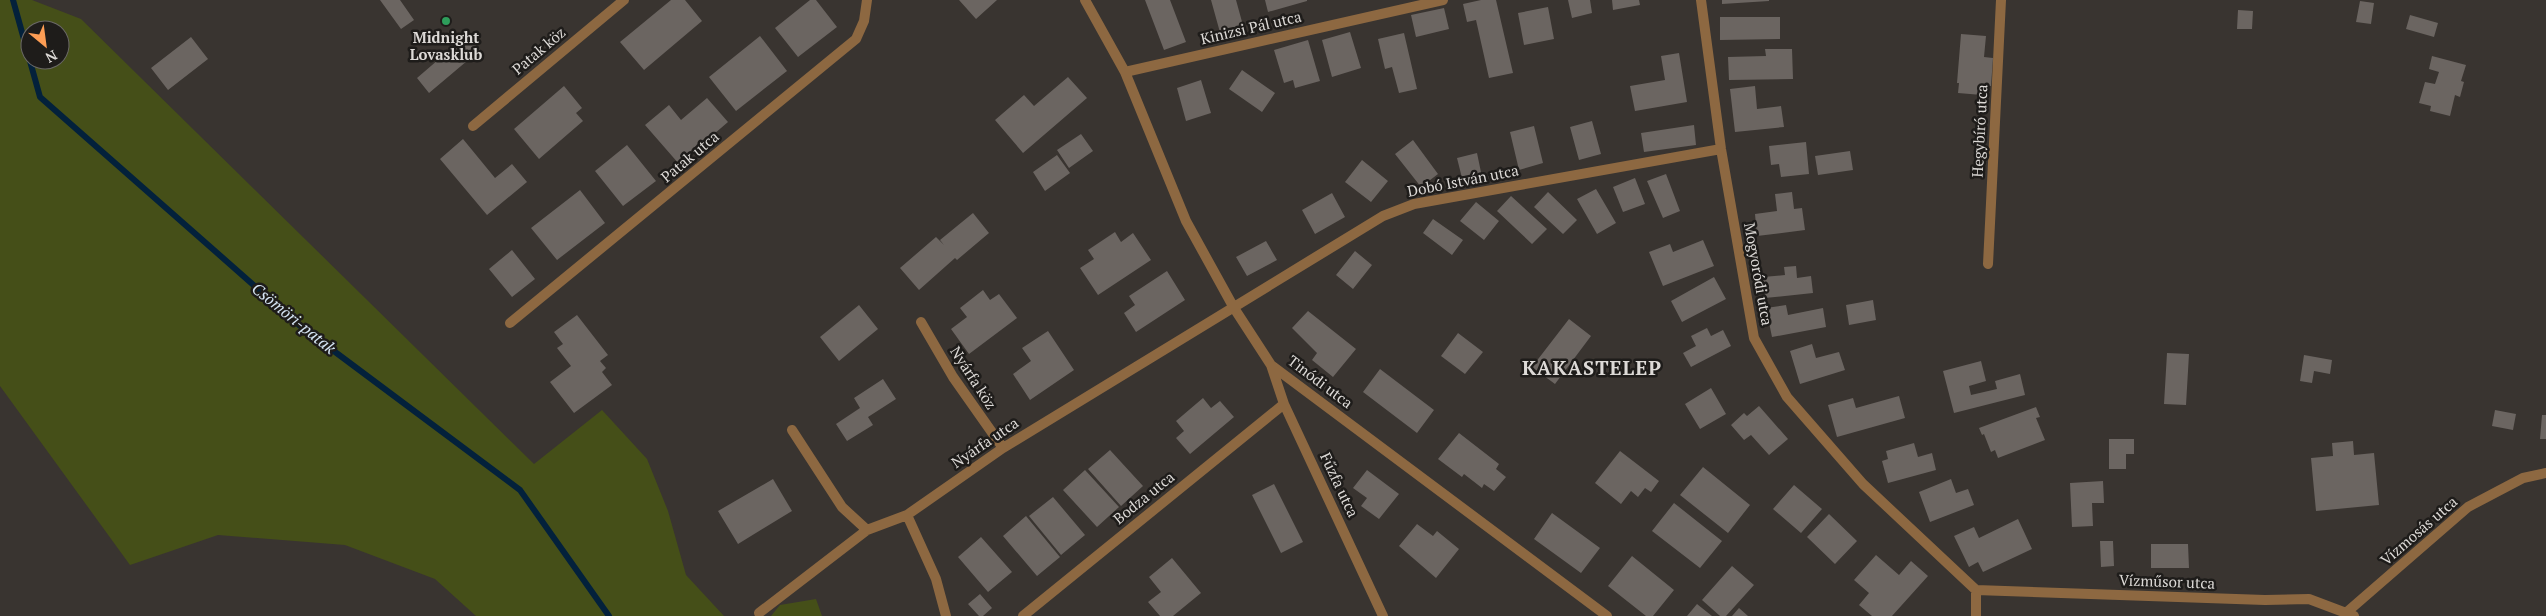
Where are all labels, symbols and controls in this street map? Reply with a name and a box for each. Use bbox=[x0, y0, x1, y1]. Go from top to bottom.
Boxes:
street label: Kinizsi Pál utca bbox=[1198, 6, 1304, 48]
marker: Midnight Lovasklub bbox=[440, 15, 452, 27]
north arrow bbox=[20, 20, 70, 70]
street label: Patak köz bbox=[507, 22, 569, 78]
place label: Midnight Lovasklub bbox=[410, 27, 482, 64]
text: N bbox=[42, 46, 61, 68]
street label: Hegybíró utca bbox=[1967, 84, 1991, 178]
street label: Patak utca bbox=[656, 126, 723, 186]
street label: Dobó István utca bbox=[1406, 159, 1521, 201]
street label: Mogyoródi utca bbox=[1740, 221, 1778, 327]
water label: Csömöri-patak bbox=[247, 277, 341, 359]
street label: Nyárfa köz bbox=[946, 342, 1002, 413]
street label: Tinódi utca bbox=[1284, 350, 1357, 412]
district label: KAKASTELEP bbox=[1522, 354, 1662, 381]
street label: Nyárfa utca bbox=[947, 412, 1022, 472]
street label: Fűzfa utca bbox=[1316, 449, 1364, 521]
street label: Bodza utca bbox=[1109, 466, 1178, 528]
street label: Vízmosás utca bbox=[2376, 491, 2461, 569]
street label: Vízműsor utca bbox=[2119, 569, 2216, 593]

